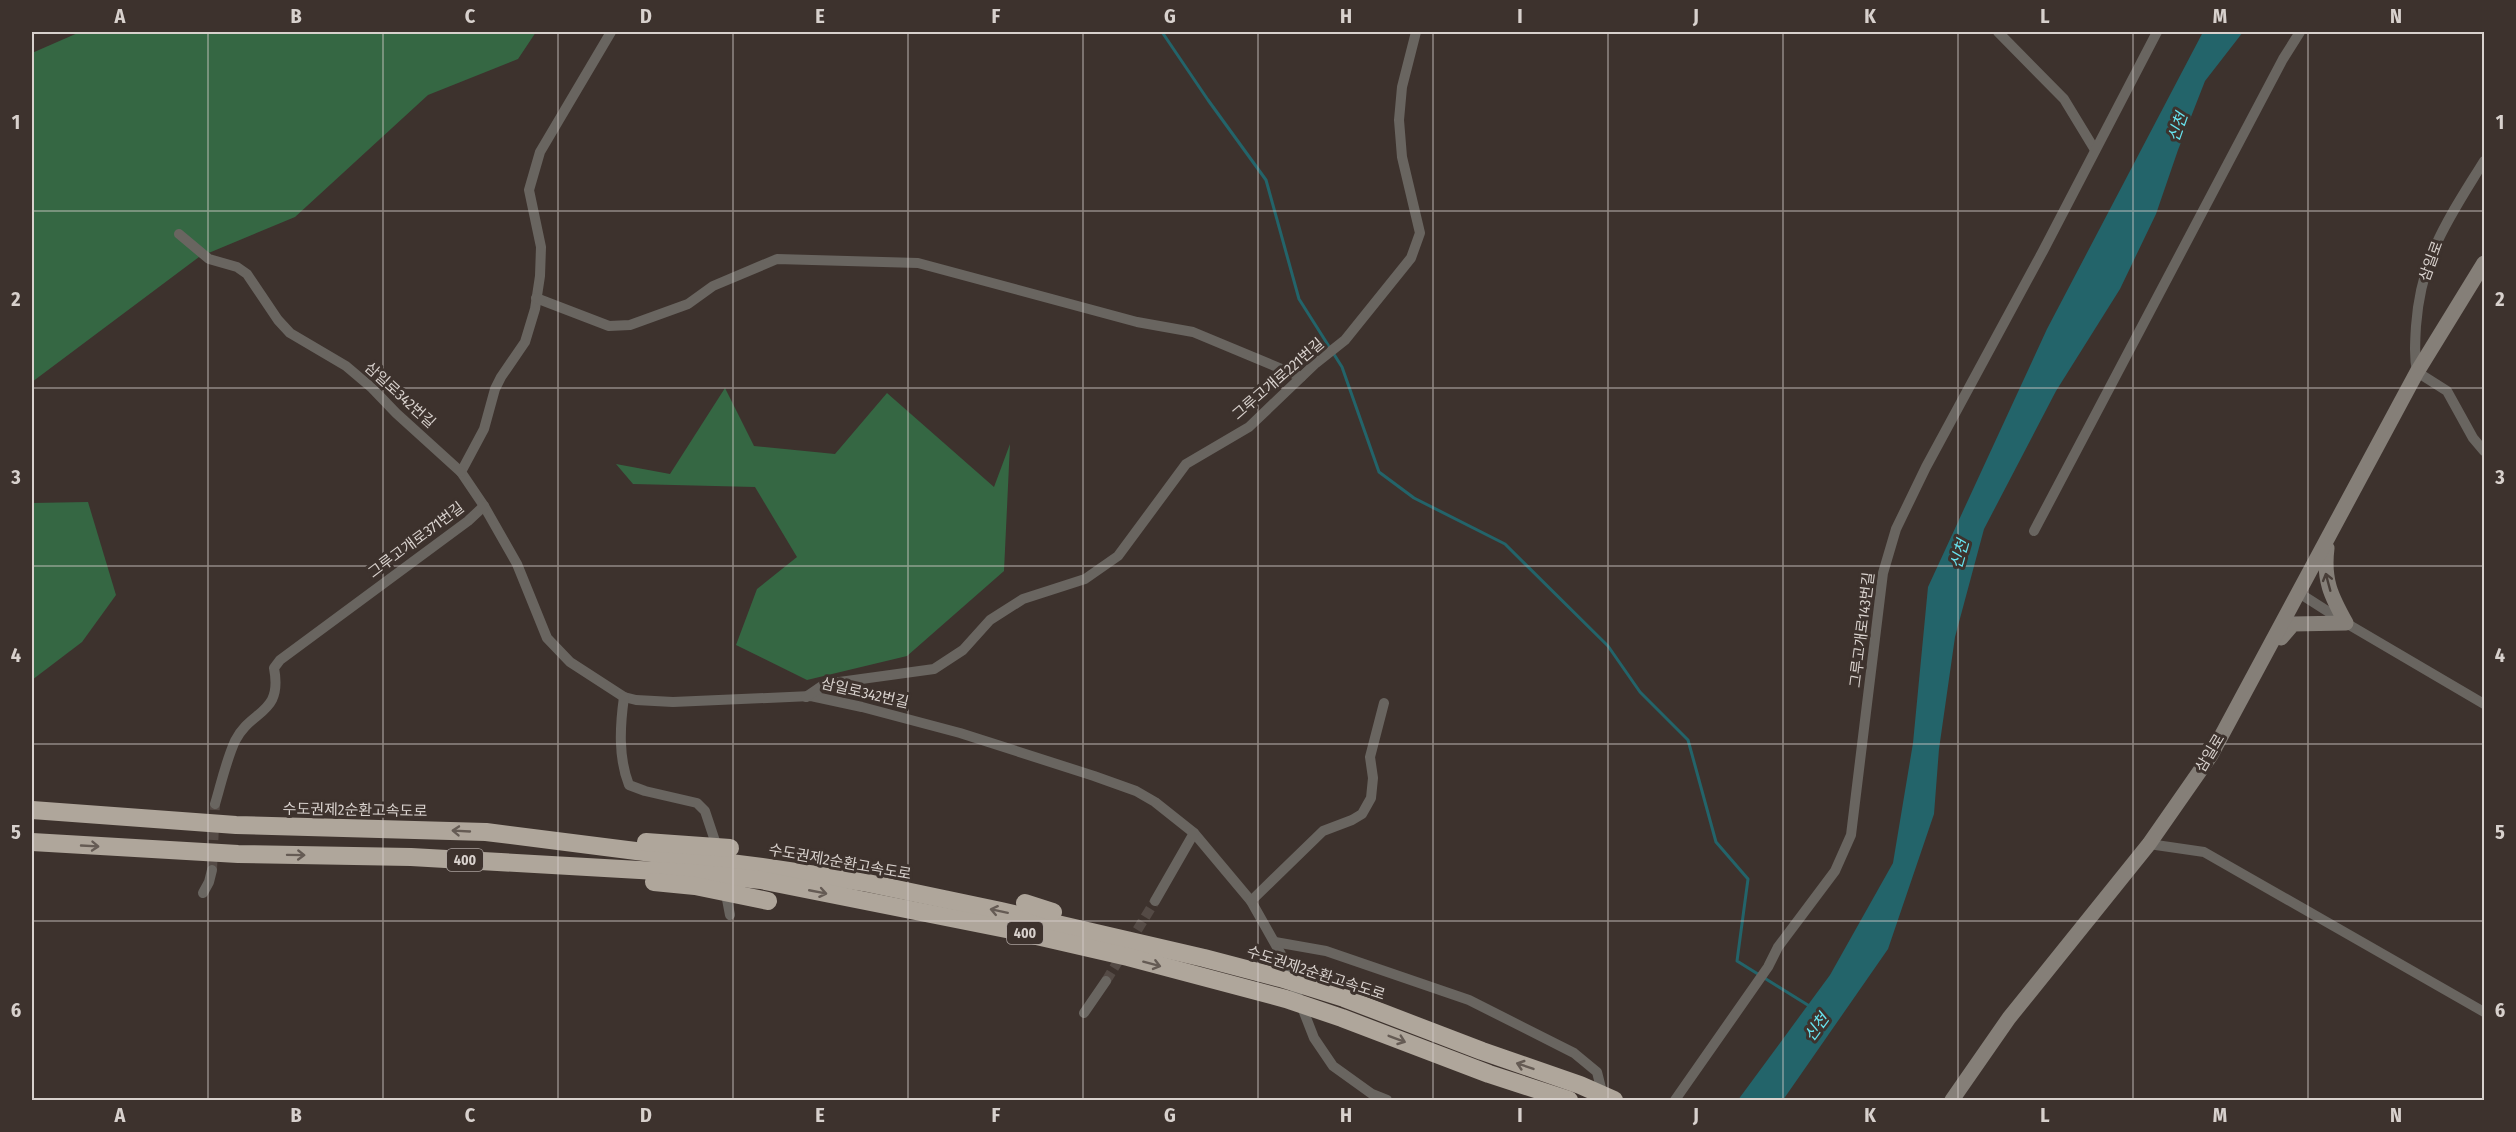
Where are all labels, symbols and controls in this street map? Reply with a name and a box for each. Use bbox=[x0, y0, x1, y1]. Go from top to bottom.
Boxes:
text: A bbox=[114, 4, 127, 28]
text: B bbox=[290, 4, 302, 28]
text: C bbox=[465, 4, 476, 28]
text: D bbox=[640, 4, 652, 28]
text: E bbox=[815, 4, 825, 28]
text: F bbox=[992, 4, 1001, 28]
text: G bbox=[1164, 4, 1176, 28]
text: H bbox=[1340, 4, 1352, 28]
text: I bbox=[1517, 4, 1523, 28]
text: J bbox=[1692, 4, 1699, 28]
text: K bbox=[1864, 4, 1876, 28]
text: L bbox=[2040, 4, 2050, 28]
text: M bbox=[2213, 4, 2227, 28]
text: N bbox=[2390, 4, 2402, 28]
water label: 신천 bbox=[2164, 108, 2192, 144]
text: 1 bbox=[12, 110, 20, 134]
text: 1 bbox=[2496, 110, 2504, 134]
street label: 삼일로 bbox=[2415, 238, 2447, 284]
text: 2 bbox=[10, 287, 21, 311]
text: 2 bbox=[2494, 287, 2505, 311]
street label: 그루고개로221번길 bbox=[1229, 334, 1327, 424]
street label: 삼일로342번길 bbox=[361, 358, 439, 432]
text: 3 bbox=[10, 465, 21, 489]
text: 3 bbox=[2494, 465, 2505, 489]
street label: 그루고개로371번길 bbox=[365, 498, 467, 582]
water label: 신천 bbox=[1946, 535, 1973, 571]
street label: 그루고개로143번길 bbox=[1846, 571, 1878, 689]
one-way arrow bbox=[2321, 573, 2333, 592]
text: 4 bbox=[11, 643, 21, 667]
text: 4 bbox=[2495, 643, 2505, 667]
street label: 삼일로342번길 bbox=[819, 674, 911, 712]
street label: 삼일로 bbox=[2192, 731, 2228, 775]
street label: 수도권제2순환고속도로 bbox=[283, 800, 427, 820]
text: 5 bbox=[11, 820, 21, 844]
text: 5 bbox=[2495, 820, 2505, 844]
one-way arrow bbox=[452, 826, 472, 837]
one-way arrow bbox=[79, 840, 99, 851]
street label: 수도권제2순환고속도로 bbox=[767, 841, 913, 883]
one-way arrow bbox=[286, 849, 306, 861]
road number: 400 bbox=[447, 849, 483, 871]
one-way arrow bbox=[808, 887, 827, 898]
one-way arrow bbox=[990, 904, 1009, 916]
road number: 400 bbox=[1007, 922, 1043, 944]
street label: 수도권제2순환고속도로 bbox=[1244, 942, 1388, 1004]
one-way arrow bbox=[1142, 958, 1161, 970]
text: 6 bbox=[11, 998, 21, 1022]
text: 6 bbox=[2495, 998, 2505, 1022]
water label: 신천 bbox=[1800, 1008, 1834, 1045]
one-way arrow bbox=[1387, 1034, 1405, 1045]
one-way arrow bbox=[1516, 1059, 1534, 1070]
text: A bbox=[114, 1103, 127, 1127]
text: B bbox=[290, 1103, 302, 1127]
text: C bbox=[465, 1103, 476, 1127]
text: D bbox=[640, 1103, 652, 1127]
text: E bbox=[815, 1103, 825, 1127]
text: F bbox=[992, 1103, 1001, 1127]
text: G bbox=[1164, 1103, 1176, 1127]
text: H bbox=[1340, 1103, 1352, 1127]
text: I bbox=[1517, 1103, 1523, 1127]
text: J bbox=[1692, 1103, 1699, 1127]
text: K bbox=[1864, 1103, 1876, 1127]
text: L bbox=[2040, 1103, 2050, 1127]
text: M bbox=[2213, 1103, 2227, 1127]
text: N bbox=[2390, 1103, 2402, 1127]

